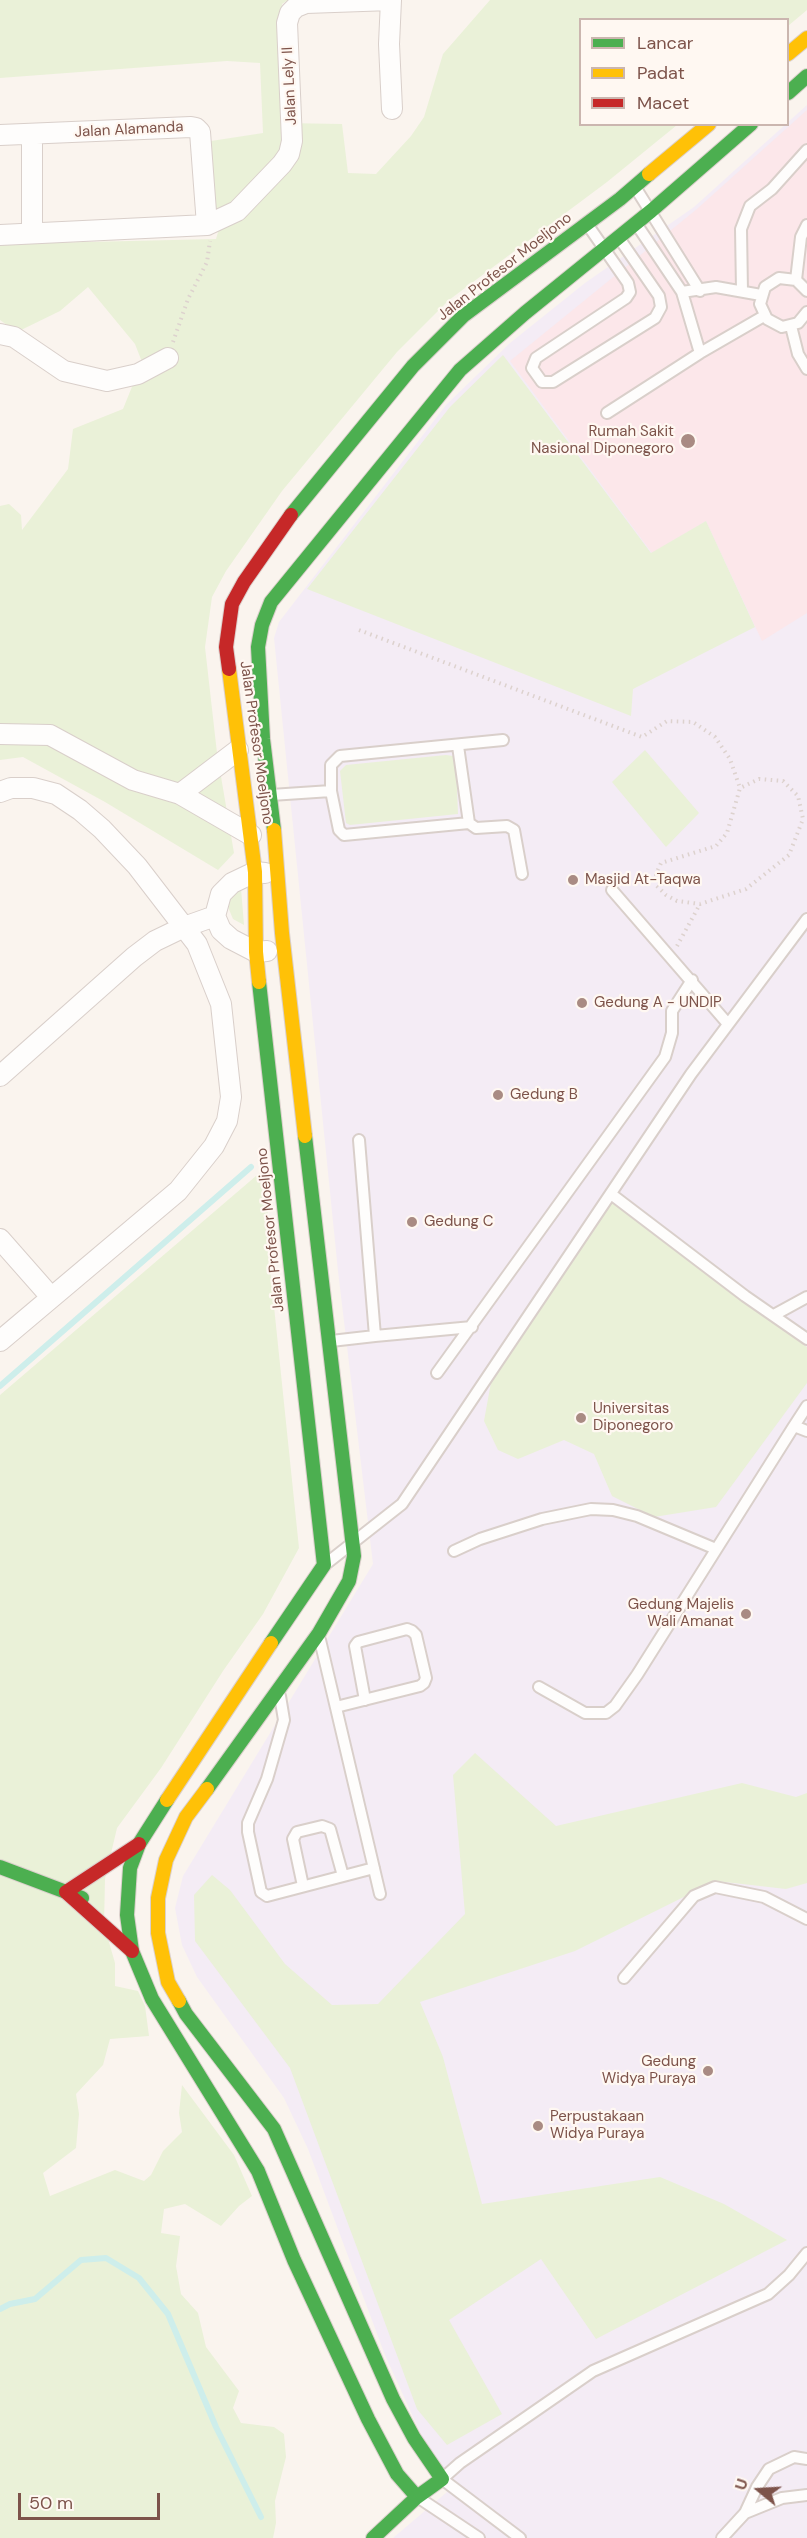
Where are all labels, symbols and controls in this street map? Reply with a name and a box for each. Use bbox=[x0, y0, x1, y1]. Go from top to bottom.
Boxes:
legend bbox=[579, 18, 789, 126]
text: Lancar bbox=[637, 31, 693, 55]
street label: Jalan Lely II bbox=[279, 46, 301, 126]
text: Padat bbox=[637, 61, 685, 85]
text: Macet bbox=[637, 91, 689, 115]
street label: Jalan Alamanda bbox=[74, 118, 184, 142]
street label: Jalan Profesor Moeljono bbox=[434, 209, 576, 325]
place label: Rumah Sakit Nasional Diponegoro bbox=[531, 423, 674, 458]
marker: Rumah Sakit Nasional Diponegoro bbox=[679, 432, 697, 450]
street label: Jalan Profesor Moeljono bbox=[236, 660, 276, 826]
place label: Masjid At-Taqwa bbox=[585, 871, 701, 889]
marker: Masjid At-Taqwa bbox=[566, 873, 580, 887]
place label: Gedung A - UNDIP bbox=[594, 994, 722, 1012]
marker: Gedung A - UNDIP bbox=[575, 996, 589, 1010]
place label: Gedung B bbox=[510, 1086, 578, 1104]
marker: Gedung B bbox=[491, 1088, 505, 1102]
street label: Jalan Profesor Moeljono bbox=[253, 1147, 289, 1313]
place label: Gedung C bbox=[424, 1213, 494, 1231]
marker: Gedung C bbox=[405, 1215, 419, 1229]
place label: Universitas Diponegoro bbox=[593, 1400, 673, 1435]
marker: Universitas Diponegoro bbox=[574, 1411, 588, 1425]
place label: Gedung Majelis Wali Amanat bbox=[628, 1596, 734, 1631]
marker: Gedung Majelis Wali Amanat bbox=[739, 1607, 753, 1621]
place label: Gedung Widya Puraya bbox=[602, 2053, 696, 2088]
marker: Gedung Widya Puraya bbox=[701, 2064, 715, 2078]
place label: Perpustakaan Widya Puraya bbox=[550, 2108, 644, 2143]
marker: Perpustakaan Widya Puraya bbox=[531, 2119, 545, 2133]
north arrow bbox=[729, 2460, 789, 2520]
text: U bbox=[730, 2476, 753, 2493]
scale bar bbox=[21, 2481, 164, 2519]
text: 50 m bbox=[29, 2491, 73, 2515]

